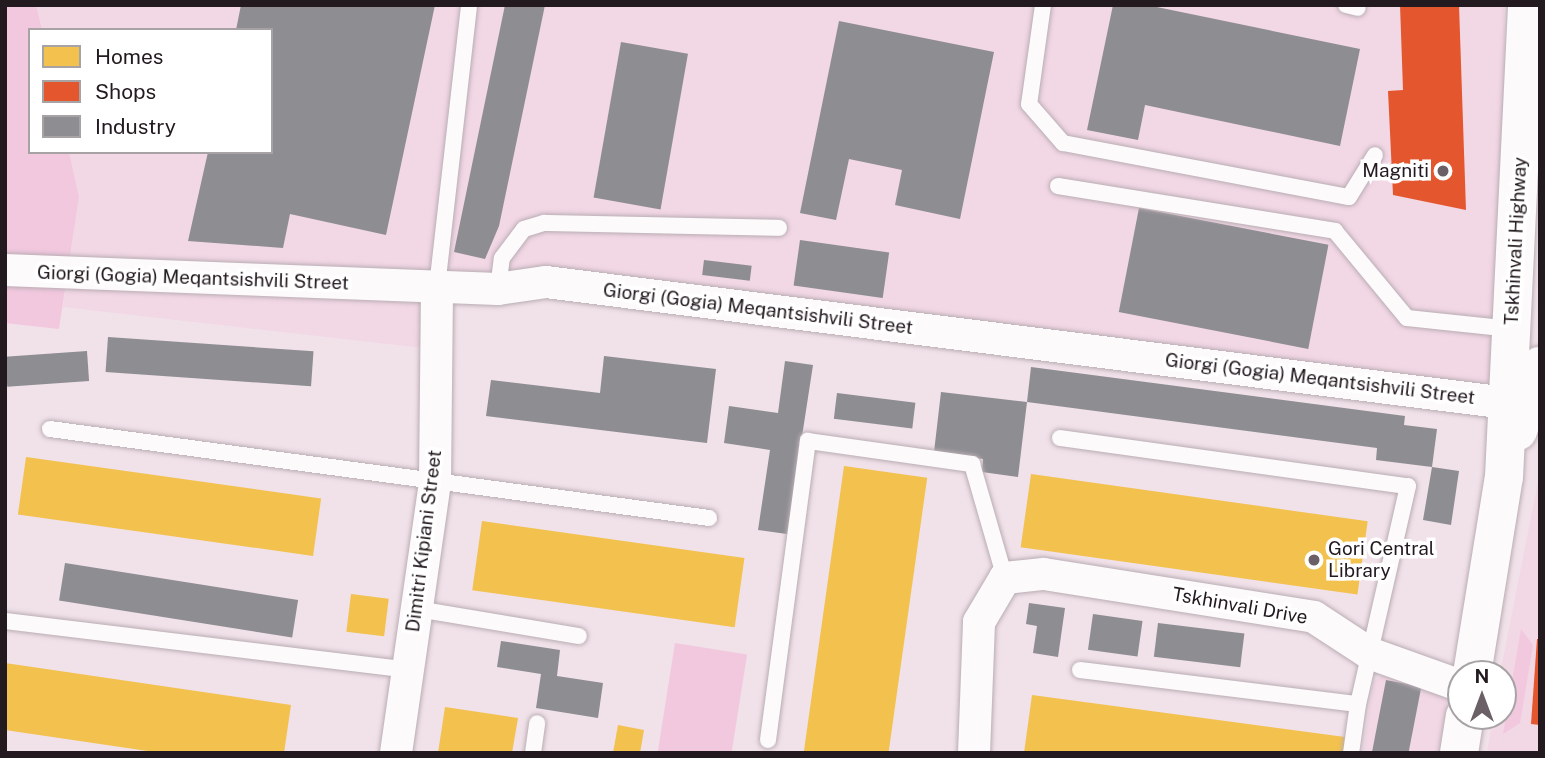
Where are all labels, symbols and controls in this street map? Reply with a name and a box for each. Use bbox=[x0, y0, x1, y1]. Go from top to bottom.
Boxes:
legend bbox=[28, 28, 273, 154]
text: Homes bbox=[95, 44, 163, 69]
text: Shops bbox=[95, 79, 156, 104]
text: Industry bbox=[95, 114, 176, 139]
street label: Tskhinvali Highway bbox=[1500, 156, 1532, 326]
place label: Magniti bbox=[1362, 160, 1429, 182]
marker: Magniti bbox=[1435, 163, 1451, 179]
street label: Giorgi (Gogia) Meqantsishvili Street bbox=[37, 261, 349, 295]
street label: Giorgi (Gogia) Meqantsishvili Street bbox=[602, 279, 914, 339]
street label: Giorgi (Gogia) Meqantsishvili Street bbox=[1164, 349, 1476, 409]
street label: Dimitri Kipiani Street bbox=[402, 449, 446, 633]
place label: Gori Central Library bbox=[1328, 538, 1435, 582]
marker: Gori Central Library bbox=[1306, 552, 1322, 568]
street label: Tskhinvali Drive bbox=[1171, 583, 1309, 629]
north arrow bbox=[1447, 660, 1517, 730]
text: N bbox=[1475, 665, 1489, 687]

